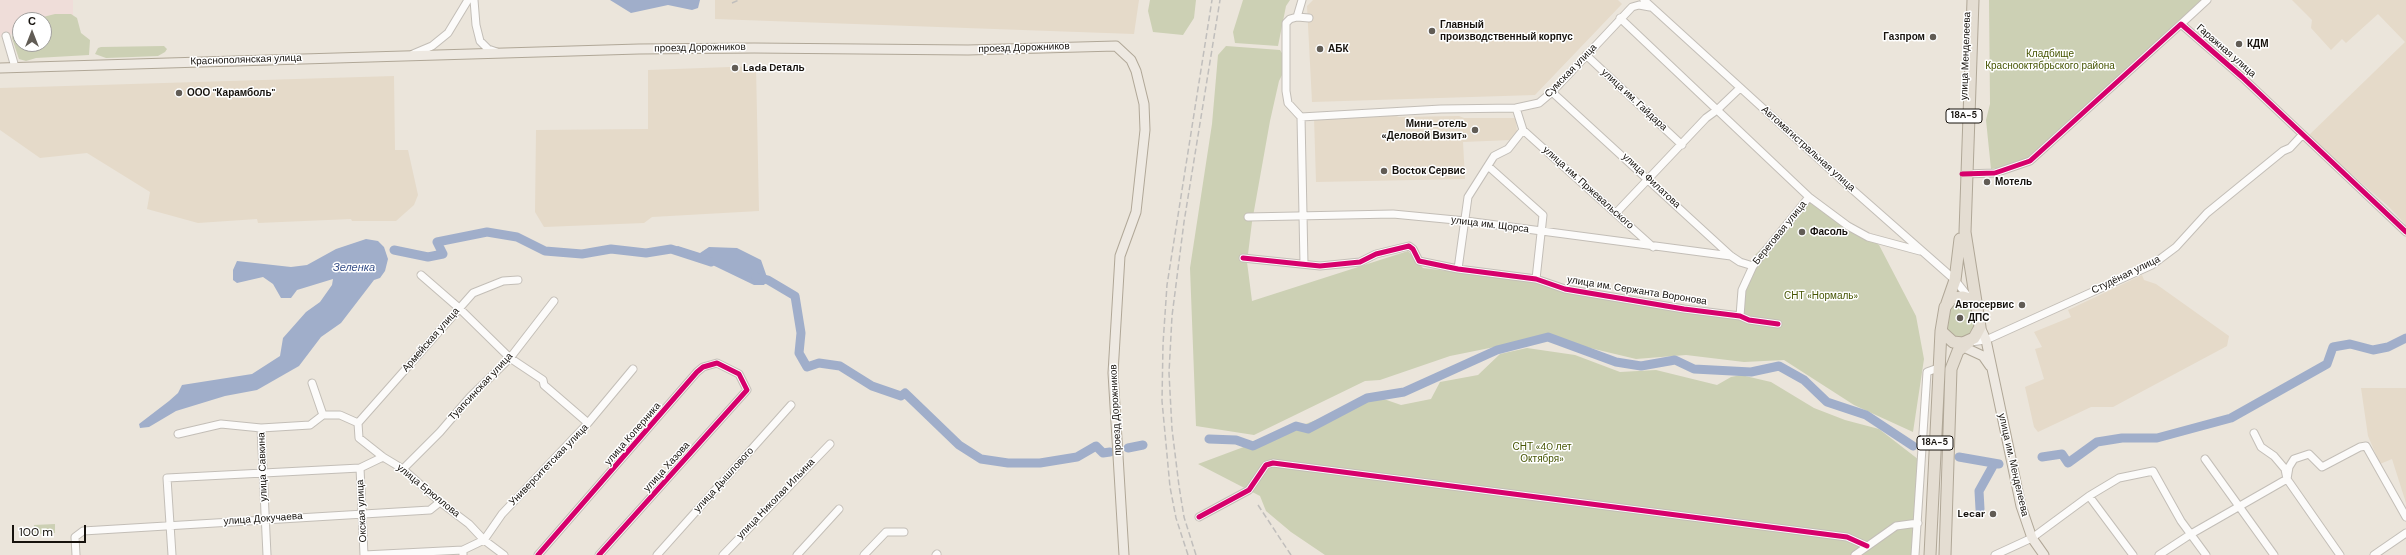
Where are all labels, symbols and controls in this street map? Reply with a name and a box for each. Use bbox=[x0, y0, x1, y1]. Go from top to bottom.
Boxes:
north arrow bbox=[12, 12, 52, 52]
street label: улица Менделеева bbox=[1958, 12, 1974, 100]
text: С bbox=[28, 14, 36, 28]
place label: Главный производственный корпус bbox=[1440, 19, 1573, 42]
street label: Гаражная улица bbox=[2194, 22, 2258, 80]
marker: Главный производственный корпус bbox=[1427, 26, 1437, 36]
place label: Газпром bbox=[1883, 31, 1925, 43]
marker: Газпром bbox=[1928, 32, 1938, 42]
place label: КДМ bbox=[2247, 38, 2269, 50]
marker: КДМ bbox=[2234, 39, 2244, 49]
street label: проезд Дорожников bbox=[978, 40, 1070, 56]
street label: проезд Дорожников bbox=[654, 41, 746, 55]
street label: Сумская улица bbox=[1542, 42, 1600, 100]
place label: АБК bbox=[1328, 43, 1349, 55]
marker: АБК bbox=[1315, 44, 1325, 54]
park label: Кладбище Краснооктябрьского района bbox=[1985, 48, 2115, 72]
street label: Краснополянская улица bbox=[190, 52, 302, 68]
place label: Lada Dеталь bbox=[743, 62, 805, 74]
marker: Lada Dеталь bbox=[730, 63, 740, 73]
street label: улица им. Гайдара bbox=[1599, 66, 1669, 134]
place label: ООО "Карамболь" bbox=[187, 87, 275, 99]
marker: ООО "Карамболь" bbox=[174, 88, 184, 98]
street label: Автомагистральная улица bbox=[1759, 104, 1857, 194]
road number: 18А-5 bbox=[1946, 109, 1982, 123]
place label: Мини-отель «Деловой Визит» bbox=[1382, 118, 1467, 142]
marker: Мини-отель «Деловой Визит» bbox=[1470, 125, 1480, 135]
street label: улица им. Пржевальского bbox=[1540, 144, 1636, 232]
street label: улица Филатова bbox=[1619, 151, 1683, 211]
place label: Восtок Сервис bbox=[1392, 165, 1465, 177]
marker: Восtок Сервис bbox=[1379, 166, 1389, 176]
place label: Мотель bbox=[1995, 176, 2032, 188]
marker: Мотель bbox=[1982, 177, 1992, 187]
street label: Береговая улица bbox=[1751, 199, 1809, 267]
street label: улица им. Щорса bbox=[1450, 214, 1530, 236]
place label: Фасоль bbox=[1810, 226, 1848, 238]
marker: Фасоль bbox=[1797, 227, 1807, 237]
street label: Студёная улица bbox=[2090, 253, 2162, 297]
water label: Зеленка bbox=[333, 261, 375, 275]
street label: улица им. Сержанта Воронова bbox=[1566, 274, 1708, 308]
park label: СНТ «Нормаль» bbox=[1784, 290, 1858, 302]
place label: Автосервис bbox=[1955, 299, 2014, 311]
marker: Автосервис bbox=[2017, 300, 2027, 310]
street label: Армейская улица bbox=[400, 306, 462, 374]
place label: ДПС bbox=[1968, 312, 1990, 324]
marker: ДПС bbox=[1955, 313, 1965, 323]
street label: Туапсинская улица bbox=[447, 351, 515, 423]
street label: проезд Дорожников bbox=[1108, 364, 1124, 456]
street label: улица Коперника bbox=[602, 400, 664, 468]
street label: улица им. Менделеева bbox=[1995, 412, 2031, 518]
street label: Университетская улица bbox=[507, 422, 591, 508]
street label: улица Савкина bbox=[256, 432, 270, 502]
road number: 18А-5 bbox=[1917, 436, 1953, 450]
street label: улица Хазова bbox=[641, 440, 693, 494]
park label: СНТ «40 лет Октября» bbox=[1513, 441, 1571, 464]
street label: улица Дышлового bbox=[692, 445, 756, 515]
street label: улица Николая Ильина bbox=[734, 456, 818, 542]
street label: улица Брюллова bbox=[394, 462, 462, 520]
street label: Окская улица bbox=[354, 479, 370, 543]
place label: Lecar bbox=[1958, 508, 1985, 520]
marker: Lecar bbox=[1988, 509, 1998, 519]
street label: улица Докучаева bbox=[223, 510, 303, 528]
scale bar bbox=[14, 517, 88, 543]
text: 100 m bbox=[19, 524, 53, 540]

